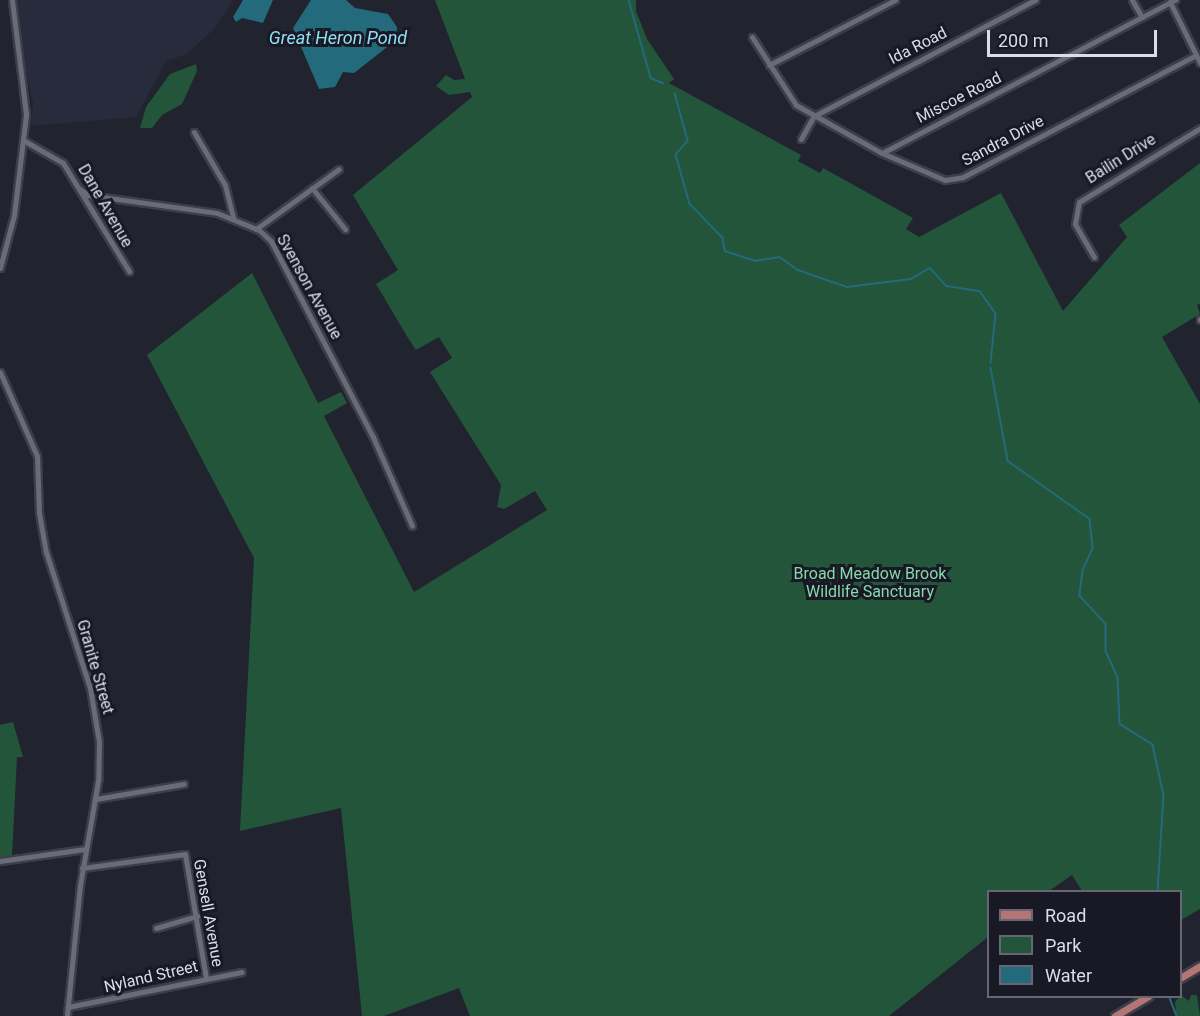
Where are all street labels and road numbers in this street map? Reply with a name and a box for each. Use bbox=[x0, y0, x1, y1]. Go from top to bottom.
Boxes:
street label: Ida Road bbox=[886, 23, 950, 69]
street label: Miscoe Road bbox=[913, 68, 1005, 128]
street label: Sandra Drive bbox=[959, 111, 1047, 171]
street label: Bailin Drive bbox=[1082, 130, 1160, 188]
street label: Dane Avenue bbox=[73, 161, 137, 251]
street label: Svenson Avenue bbox=[272, 231, 346, 343]
street label: Granite Street bbox=[72, 618, 118, 716]
street label: Gensell Avenue bbox=[189, 858, 227, 968]
street label: Nyland Street bbox=[102, 957, 200, 997]

